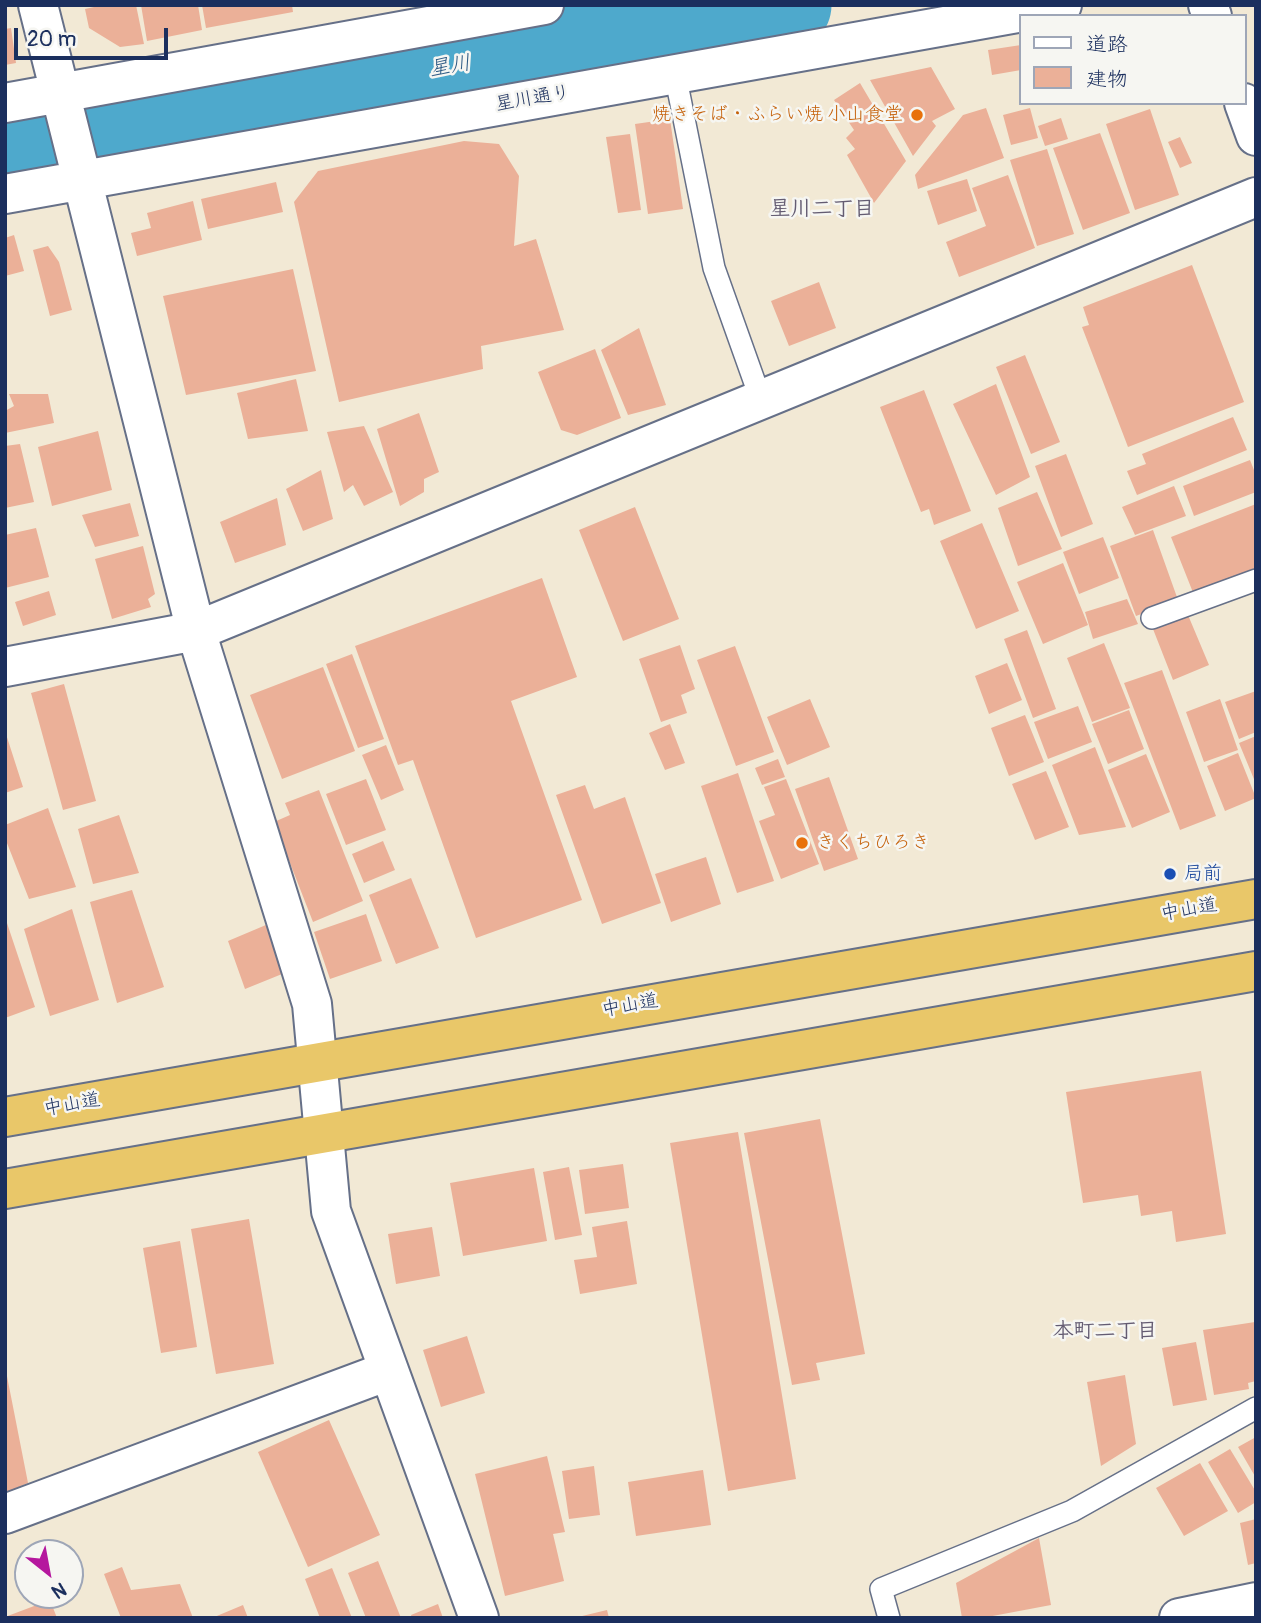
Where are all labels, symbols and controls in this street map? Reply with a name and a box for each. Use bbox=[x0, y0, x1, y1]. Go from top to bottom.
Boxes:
scale bar bbox=[18, 14, 172, 58]
legend bbox=[1020, 14, 1247, 105]
text: 20 m bbox=[27, 26, 76, 53]
text: 道路 bbox=[1086, 31, 1128, 58]
water label: 星川 bbox=[427, 51, 473, 83]
text: 建物 bbox=[1086, 66, 1128, 93]
street label: 星川通り bbox=[494, 81, 572, 117]
place label: 焼きそば・ふらい焼 小山食堂 bbox=[652, 104, 903, 126]
marker: 焼きそば・ふらい焼 小山食堂 bbox=[909, 107, 925, 123]
district label: 星川二丁目 bbox=[770, 197, 874, 223]
place label: きくちひろき bbox=[816, 832, 930, 854]
marker: きくちひろき bbox=[794, 835, 810, 851]
place label: 局前 bbox=[1184, 863, 1222, 885]
marker: 局前 bbox=[1162, 866, 1178, 882]
street label: 中山道 bbox=[1159, 894, 1219, 926]
street label: 中山道 bbox=[600, 990, 660, 1022]
street label: 中山道 bbox=[42, 1089, 102, 1121]
district label: 本町二丁目 bbox=[1053, 1319, 1157, 1345]
north arrow bbox=[14, 1539, 84, 1609]
text: N bbox=[47, 1577, 70, 1604]

